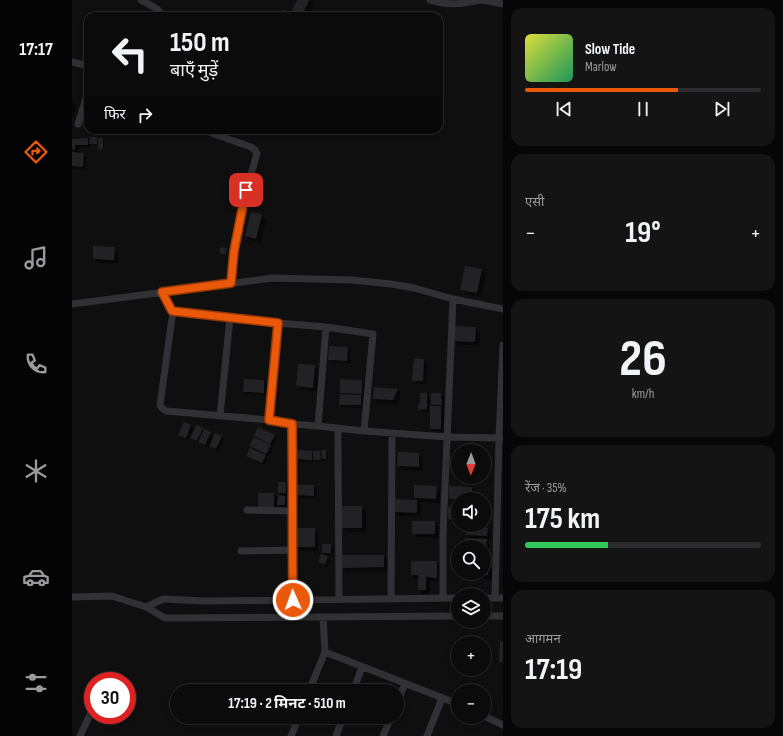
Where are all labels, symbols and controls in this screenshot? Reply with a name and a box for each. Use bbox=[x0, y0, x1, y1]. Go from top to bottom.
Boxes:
text: 150 m bbox=[170, 26, 230, 59]
icon: left bbox=[104, 28, 156, 80]
text: 17:17 bbox=[19, 39, 53, 60]
text: Slow Tide bbox=[585, 40, 635, 59]
text: Marlow bbox=[585, 59, 617, 75]
text: बाएँ मुड़ें bbox=[170, 60, 218, 81]
icon: previous bbox=[553, 98, 575, 120]
icon: pause bbox=[632, 98, 654, 120]
icon: next bbox=[711, 98, 733, 120]
icon: right bbox=[134, 104, 156, 126]
text: फिर bbox=[104, 105, 126, 124]
icon: directions bbox=[22, 138, 50, 166]
pin bbox=[229, 173, 263, 207]
icon: arrive bbox=[235, 179, 257, 201]
text: एसी bbox=[525, 194, 544, 210]
text: 19° bbox=[625, 215, 661, 251]
text: − bbox=[525, 220, 536, 247]
text: + bbox=[750, 220, 761, 247]
icon: music bbox=[22, 244, 50, 272]
text: 26 bbox=[619, 328, 667, 391]
icon: phone bbox=[22, 350, 50, 378]
text: km/h bbox=[632, 386, 654, 402]
north arrow bbox=[451, 444, 491, 484]
map controls bbox=[451, 444, 491, 724]
icon: climate bbox=[22, 457, 50, 485]
text: रेंज · 35% bbox=[525, 480, 567, 496]
button: sound bbox=[451, 492, 491, 532]
text: 175 km bbox=[525, 501, 600, 537]
button: search bbox=[451, 540, 491, 580]
icon: car bbox=[22, 563, 50, 591]
position arrow bbox=[272, 579, 314, 621]
button: layers bbox=[451, 588, 491, 628]
text: आगमन bbox=[525, 631, 561, 647]
button: + bbox=[451, 636, 491, 676]
text: 17:19 bbox=[525, 652, 582, 688]
icon: filters bbox=[22, 669, 50, 697]
speed limit sign: 30 bbox=[84, 672, 136, 724]
button: − bbox=[451, 684, 491, 724]
text: 17:19 · 2 मिनट · 510 m bbox=[228, 694, 346, 713]

